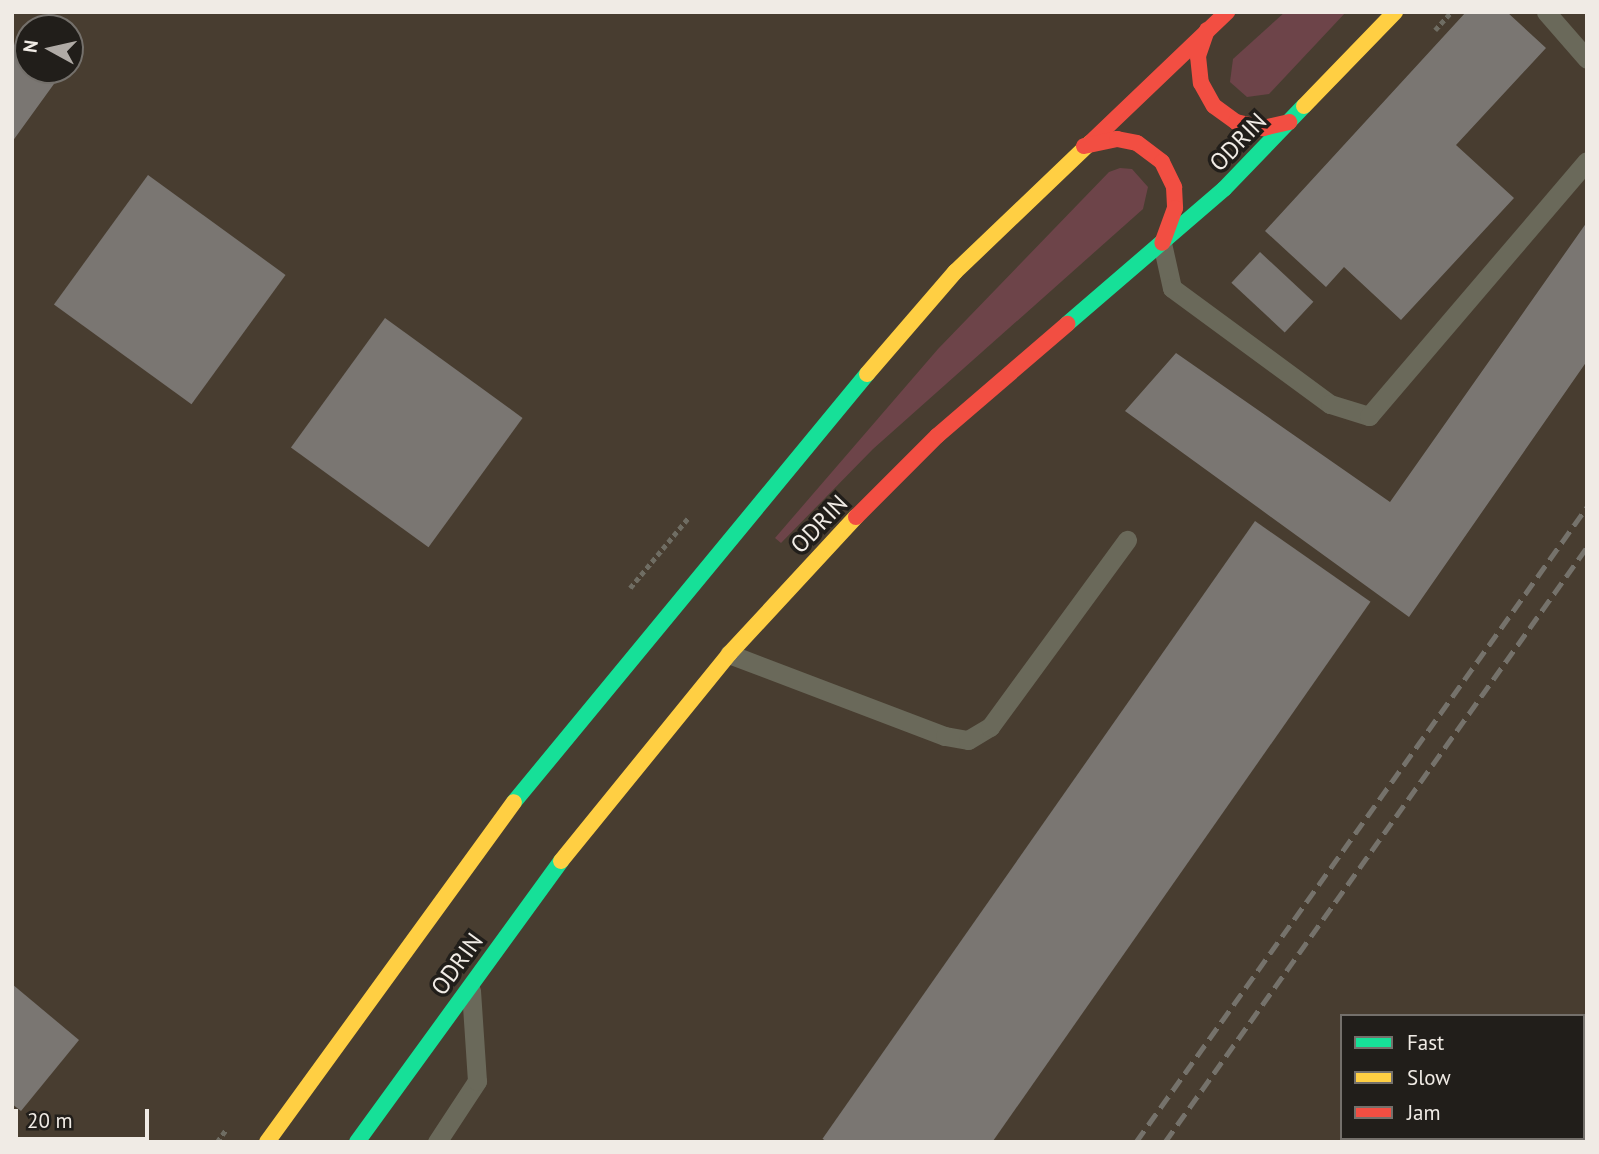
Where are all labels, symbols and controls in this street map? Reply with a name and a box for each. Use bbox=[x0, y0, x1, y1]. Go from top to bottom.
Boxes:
north arrow bbox=[14, 14, 84, 84]
text: N bbox=[17, 39, 43, 54]
street label: ODRIN bbox=[1203, 107, 1273, 177]
street label: ODRIN bbox=[784, 489, 854, 559]
street label: ODRIN bbox=[425, 927, 489, 1001]
legend bbox=[1340, 1014, 1585, 1140]
text: Fast bbox=[1407, 1029, 1444, 1056]
text: Slow bbox=[1407, 1064, 1451, 1091]
scale bar bbox=[18, 1094, 152, 1138]
text: Jam bbox=[1407, 1099, 1441, 1126]
text: 20 m bbox=[27, 1107, 73, 1134]

